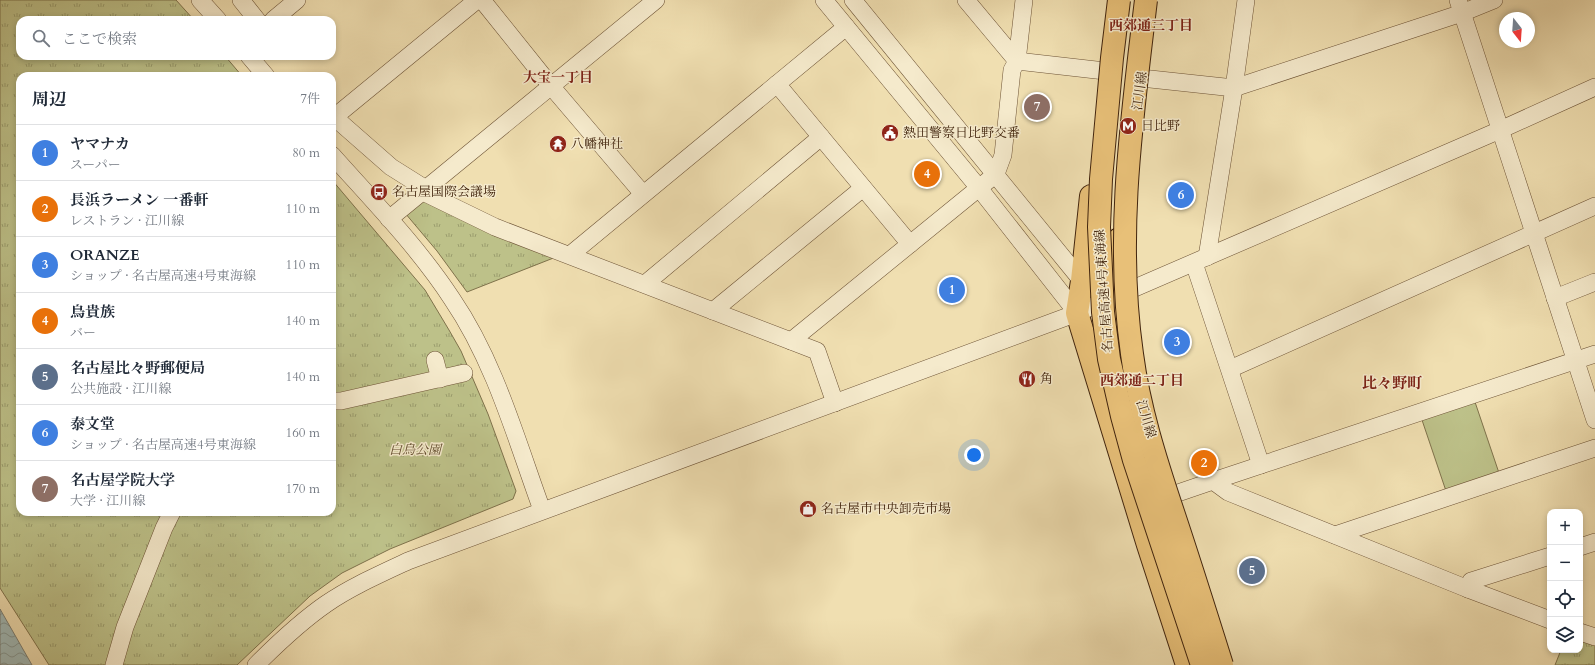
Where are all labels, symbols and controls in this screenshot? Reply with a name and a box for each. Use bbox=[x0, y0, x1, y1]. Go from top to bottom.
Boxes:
north arrow bbox=[1499, 12, 1535, 48]
search box bbox=[16, 16, 336, 60]
district label: 西郊通三丁目 bbox=[1109, 16, 1193, 35]
icon: search bbox=[30, 27, 52, 49]
text: ここで検索 bbox=[62, 29, 137, 49]
district label: 大宝一丁目 bbox=[523, 68, 593, 87]
street label: 江川線 bbox=[1128, 70, 1152, 112]
text: 周辺 bbox=[32, 88, 66, 111]
text: 7件 bbox=[300, 90, 320, 108]
pin: 7 bbox=[1024, 92, 1050, 122]
metro station icon: 日比野 bbox=[1118, 116, 1138, 136]
place label: 日比野 bbox=[1141, 117, 1180, 135]
public building icon: 熱田警察日比野交番 bbox=[880, 123, 900, 143]
place label: 熱田警察日比野交番 bbox=[903, 124, 1020, 142]
text: ヤマナカ bbox=[70, 134, 130, 154]
temple icon: 八幡神社 bbox=[548, 134, 568, 154]
place label: 八幡神社 bbox=[571, 135, 623, 153]
text: 1 bbox=[42, 144, 48, 162]
text: 80 m bbox=[292, 144, 320, 162]
text: スーパー bbox=[70, 156, 121, 174]
pin: 4 bbox=[914, 159, 940, 189]
pin: 6 bbox=[1168, 180, 1194, 210]
bus stop icon: 名古屋国際会議場 bbox=[369, 182, 389, 202]
place label: 名古屋国際会議場 bbox=[392, 183, 496, 201]
text: 長浜ラーメン 一番軒 bbox=[70, 190, 208, 210]
text: 2 bbox=[42, 200, 48, 218]
text: 110 m bbox=[286, 200, 320, 218]
text: レストラン · 江川線 bbox=[70, 212, 184, 230]
street label: 名古屋高速4号東海線 bbox=[1091, 229, 1117, 353]
text: ORANZE bbox=[70, 245, 140, 265]
text: 3 bbox=[42, 256, 48, 274]
text: 110 m bbox=[286, 256, 320, 274]
text: ショップ · 名古屋高速4号東海線 bbox=[70, 267, 256, 285]
pin: 1 bbox=[939, 275, 965, 305]
text: 鳥貴族 bbox=[70, 302, 115, 322]
text: 4 bbox=[42, 312, 48, 330]
text: 140 m bbox=[286, 312, 320, 330]
text: バー bbox=[70, 324, 96, 342]
pin: 3 bbox=[1164, 327, 1190, 357]
text: 名古屋比々野郵便局 bbox=[70, 358, 205, 378]
text: 5 bbox=[42, 368, 48, 386]
text: 140 m bbox=[286, 368, 320, 386]
restaurant icon: 角 bbox=[1017, 369, 1037, 389]
place label: 角 bbox=[1040, 370, 1053, 388]
district label: 西郊通二丁目 bbox=[1100, 371, 1184, 390]
district label: 比々野町 bbox=[1362, 373, 1422, 393]
text: 公共施設 · 江川線 bbox=[70, 380, 171, 398]
street label: 江川線 bbox=[1132, 398, 1160, 440]
text: 泰文堂 bbox=[70, 414, 115, 434]
text: 6 bbox=[42, 424, 48, 442]
text: 160 m bbox=[286, 424, 320, 442]
text: ショップ · 名古屋高速4号東海線 bbox=[70, 436, 256, 454]
park label: 白鳥公園 bbox=[389, 441, 443, 459]
your location bbox=[964, 445, 984, 465]
pin: 2 bbox=[1191, 448, 1217, 478]
text: 名古屋学院大学 bbox=[70, 470, 175, 490]
text: 7 bbox=[42, 480, 48, 498]
text: 170 m bbox=[286, 480, 320, 498]
text: 大学 · 江川線 bbox=[70, 492, 145, 510]
shop icon: 名古屋市中央卸売市場 bbox=[798, 499, 818, 519]
place label: 名古屋市中央卸売市場 bbox=[821, 500, 951, 518]
map controls bbox=[1547, 509, 1583, 653]
button: + bbox=[1547, 509, 1583, 545]
button: − bbox=[1547, 545, 1583, 581]
pin: 5 bbox=[1239, 556, 1265, 586]
button: locate bbox=[1547, 581, 1583, 617]
button: layers bbox=[1547, 617, 1583, 653]

